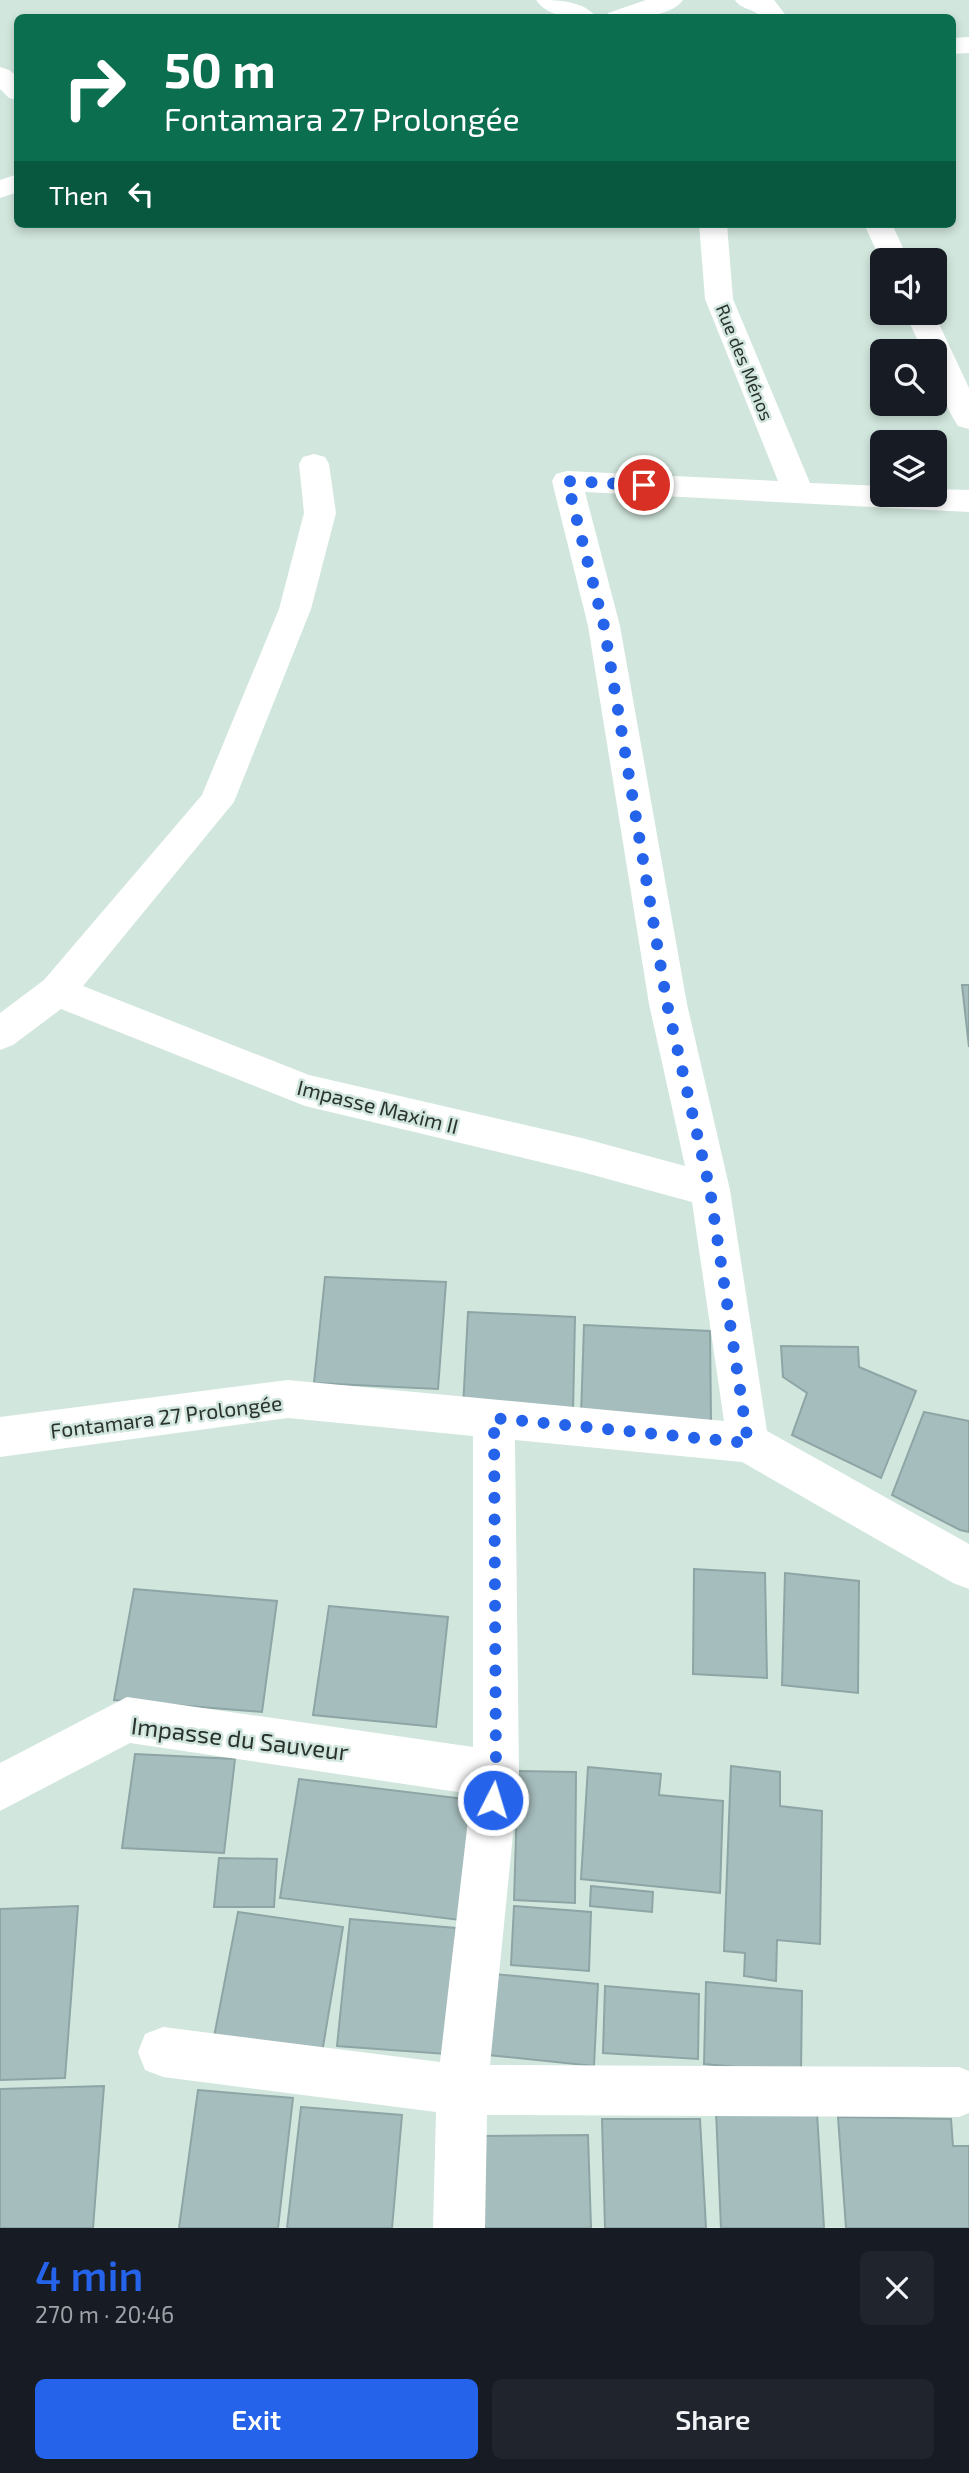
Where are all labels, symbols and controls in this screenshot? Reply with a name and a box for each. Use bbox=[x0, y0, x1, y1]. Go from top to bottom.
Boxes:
text: 50 m bbox=[164, 39, 276, 98]
icon: right bbox=[49, 42, 140, 133]
text: Fontamara 27 Prolongée bbox=[164, 99, 520, 137]
icon: left bbox=[122, 175, 160, 213]
text: Then bbox=[49, 179, 108, 210]
map controls bbox=[870, 248, 947, 507]
button: sound bbox=[870, 248, 947, 325]
street label: Rue des Ménos bbox=[712, 301, 778, 423]
button: search bbox=[870, 339, 947, 416]
button: layers bbox=[870, 430, 947, 507]
pin bbox=[614, 455, 674, 515]
icon: arrive bbox=[625, 466, 663, 504]
street label: Impasse Maxim II bbox=[295, 1074, 461, 1138]
street label: Fontamara 27 Prolongée bbox=[49, 1389, 283, 1443]
street label: Impasse du Sauveur bbox=[130, 1710, 351, 1766]
position arrow bbox=[456, 1763, 530, 1837]
text: 4 min bbox=[35, 2249, 144, 2299]
button: close bbox=[860, 2251, 934, 2325]
text: 270 m · 20:46 bbox=[35, 2300, 174, 2328]
button: Exit bbox=[35, 2379, 478, 2459]
button: Share bbox=[492, 2379, 934, 2459]

